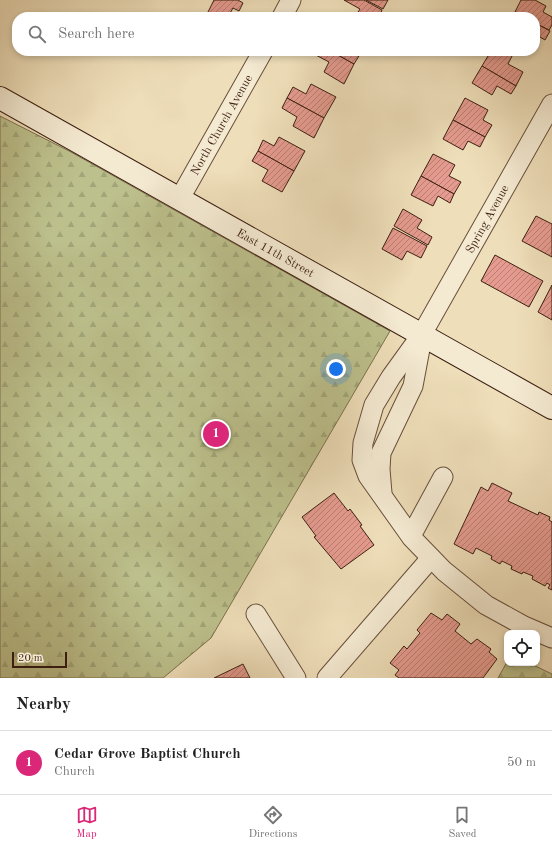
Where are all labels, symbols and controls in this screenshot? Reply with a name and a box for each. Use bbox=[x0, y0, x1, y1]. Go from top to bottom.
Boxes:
search box bbox=[12, 12, 540, 56]
icon: search bbox=[26, 23, 48, 45]
text: Search here bbox=[58, 27, 135, 42]
street label: North Church Avenue bbox=[189, 73, 256, 178]
street label: Spring Avenue bbox=[464, 183, 512, 256]
street label: East 11th Street bbox=[234, 227, 316, 280]
your location bbox=[326, 359, 346, 379]
pin: 1 bbox=[203, 419, 229, 449]
map controls bbox=[504, 630, 540, 666]
button: locate bbox=[504, 630, 540, 666]
scale bar bbox=[12, 650, 67, 669]
text: 20 m bbox=[18, 653, 43, 664]
text: Nearby bbox=[16, 696, 71, 713]
text: Cedar Grove Baptist Church bbox=[54, 747, 241, 762]
text: 1 bbox=[25, 756, 33, 769]
text: 50 m bbox=[507, 756, 536, 769]
text: Church bbox=[54, 765, 95, 778]
tab: Map bbox=[76, 804, 98, 842]
tab: Directions bbox=[249, 804, 297, 842]
tab: Saved bbox=[448, 804, 476, 842]

